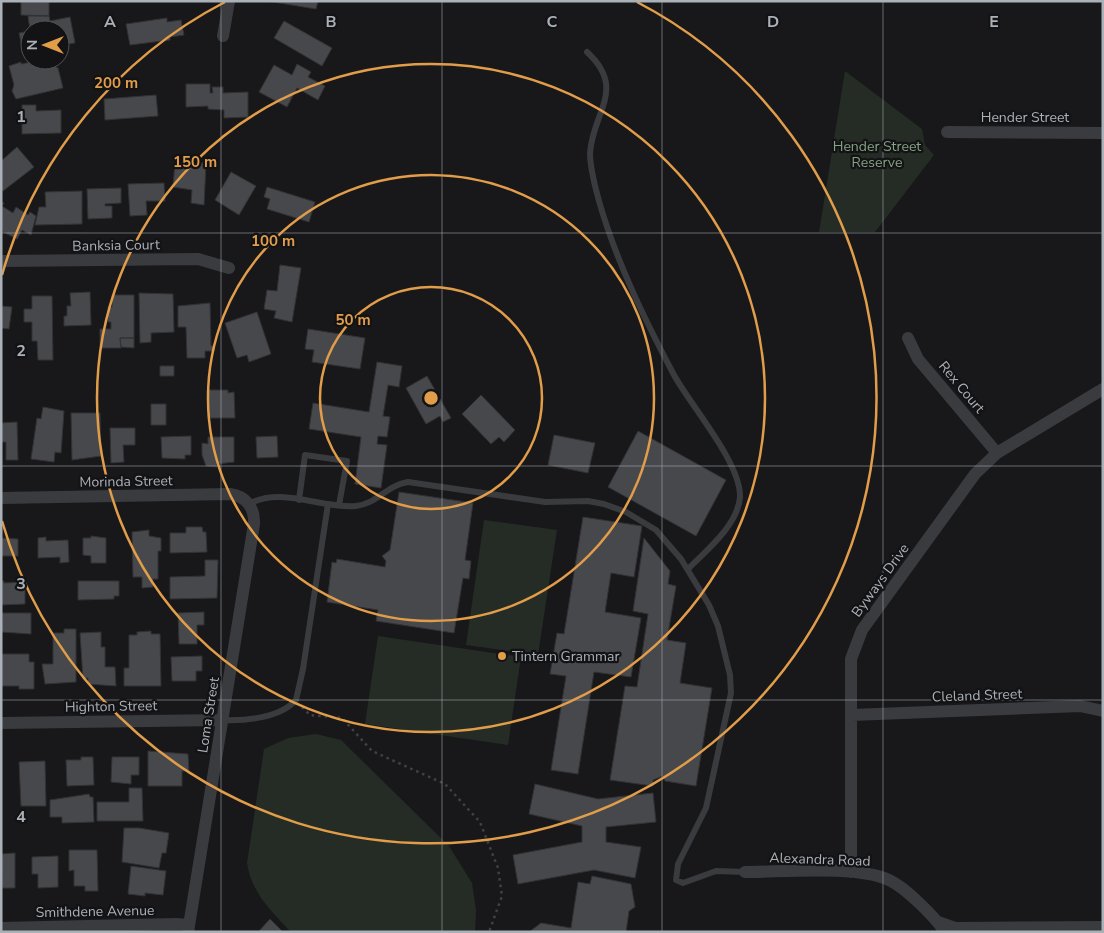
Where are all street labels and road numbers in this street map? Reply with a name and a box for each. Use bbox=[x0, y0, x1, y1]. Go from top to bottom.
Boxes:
street label: Hender Street bbox=[981, 108, 1069, 127]
street label: Banksia Court bbox=[72, 235, 160, 256]
street label: Rex Court bbox=[934, 357, 989, 417]
street label: Morinda Street bbox=[79, 471, 173, 492]
street label: Byways Drive bbox=[847, 540, 914, 621]
street label: Loma Street bbox=[193, 676, 224, 754]
street label: Cleland Street bbox=[932, 684, 1023, 707]
street label: Highton Street bbox=[65, 696, 157, 717]
street label: Alexandra Road bbox=[769, 848, 871, 871]
street label: Smithdene Avenue bbox=[35, 901, 155, 922]

